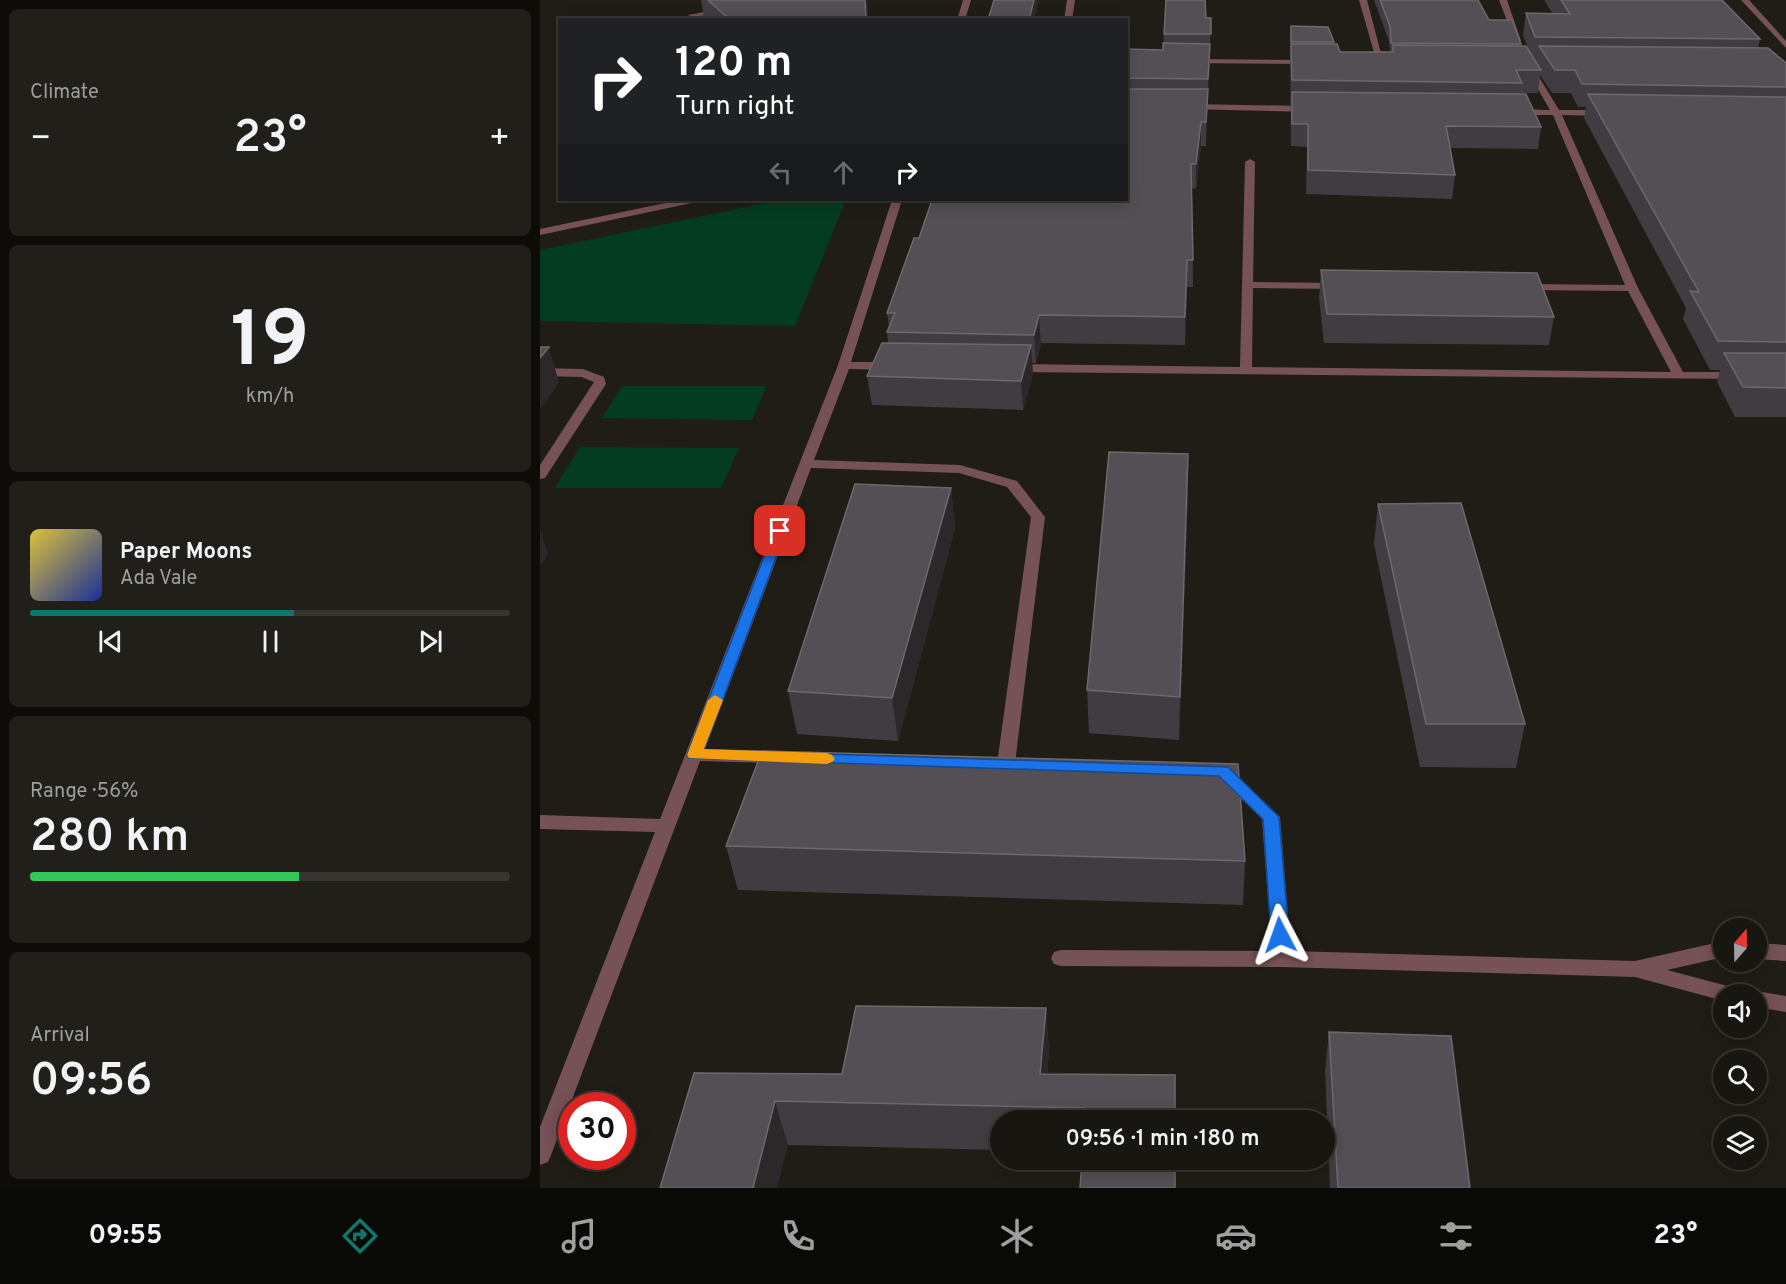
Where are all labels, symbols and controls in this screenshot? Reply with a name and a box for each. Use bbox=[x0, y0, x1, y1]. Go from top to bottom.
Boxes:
text: 120 m bbox=[675, 38, 792, 91]
icon: right bbox=[576, 42, 654, 120]
text: Climate bbox=[30, 80, 99, 106]
text: Turn right bbox=[675, 90, 794, 124]
text: 23° bbox=[233, 111, 307, 168]
text: − bbox=[30, 119, 51, 161]
text: + bbox=[489, 119, 510, 161]
icon: left bbox=[764, 156, 797, 189]
icon: ahead bbox=[827, 156, 860, 189]
icon: right bbox=[890, 156, 923, 189]
text: 19 bbox=[230, 295, 310, 394]
text: km/h bbox=[246, 384, 294, 410]
pin bbox=[754, 505, 805, 556]
icon: arrive bbox=[763, 514, 796, 547]
text: Paper Moons bbox=[120, 539, 252, 566]
text: Ada Vale bbox=[120, 566, 197, 592]
icon: previous bbox=[94, 625, 127, 658]
icon: pause bbox=[254, 625, 287, 658]
icon: next bbox=[414, 625, 447, 658]
text: Range · 56% bbox=[30, 779, 139, 805]
text: 280 km bbox=[30, 810, 189, 867]
position arrow bbox=[1248, 903, 1312, 967]
north arrow bbox=[1713, 918, 1767, 972]
map controls bbox=[1713, 918, 1767, 1170]
button: sound bbox=[1713, 984, 1767, 1038]
text: Arrival bbox=[30, 1023, 90, 1049]
button: search bbox=[1713, 1050, 1767, 1104]
text: 09:56 bbox=[30, 1054, 152, 1111]
speed limit sign: 30 bbox=[558, 1092, 636, 1170]
button: layers bbox=[1713, 1116, 1767, 1170]
text: 09:56 · 1 min · 180 m bbox=[1065, 1126, 1260, 1153]
icon: directions bbox=[339, 1215, 381, 1257]
icon: music bbox=[558, 1215, 600, 1257]
icon: phone bbox=[777, 1215, 819, 1257]
icon: climate bbox=[996, 1215, 1038, 1257]
icon: car bbox=[1215, 1215, 1257, 1257]
icon: filters bbox=[1435, 1215, 1477, 1257]
text: 09:55 bbox=[89, 1219, 162, 1253]
text: 23° bbox=[1654, 1219, 1697, 1253]

